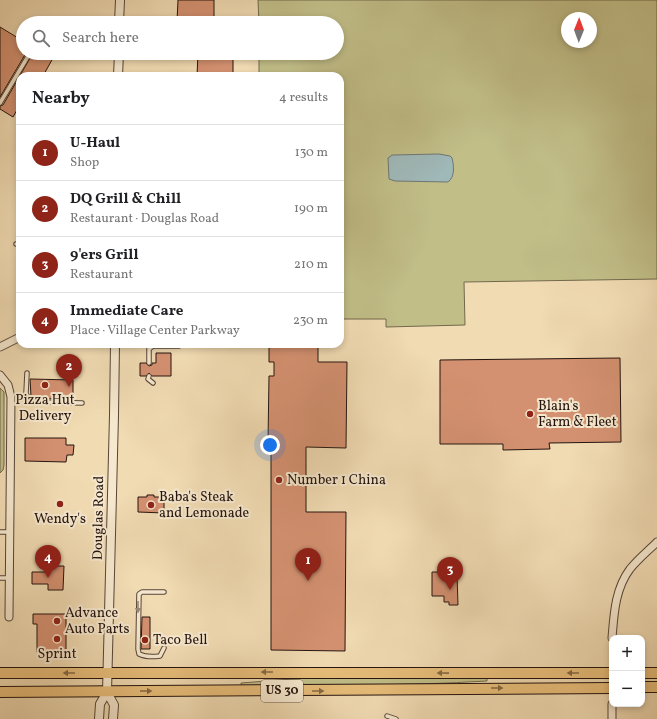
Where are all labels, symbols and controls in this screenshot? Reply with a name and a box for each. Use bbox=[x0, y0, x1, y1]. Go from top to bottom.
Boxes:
north arrow bbox=[561, 12, 597, 48]
search box bbox=[16, 16, 344, 60]
icon: search bbox=[30, 27, 52, 49]
text: Search here bbox=[62, 28, 139, 49]
text: Nearby bbox=[32, 87, 90, 110]
text: 4 results bbox=[279, 89, 328, 107]
text: U-Haul bbox=[70, 133, 120, 154]
text: 1 bbox=[42, 144, 48, 162]
text: 130 m bbox=[295, 144, 328, 162]
text: Shop bbox=[70, 154, 99, 172]
text: DQ Grill & Chill bbox=[70, 189, 181, 210]
text: 2 bbox=[42, 200, 48, 218]
text: 190 m bbox=[294, 200, 328, 218]
text: Restaurant · Douglas Road bbox=[70, 210, 219, 228]
text: 9'ers Grill bbox=[70, 245, 139, 266]
text: 3 bbox=[42, 256, 48, 274]
text: 210 m bbox=[294, 256, 328, 274]
text: Restaurant bbox=[70, 266, 133, 284]
text: Immediate Care bbox=[70, 301, 183, 322]
text: 4 bbox=[41, 312, 49, 330]
text: 230 m bbox=[293, 312, 328, 330]
text: Place · Village Center Parkway bbox=[70, 322, 240, 340]
pin: 2 bbox=[56, 354, 82, 387]
marker: Pizza Hut Delivery bbox=[40, 380, 50, 390]
place label: Pizza Hut Delivery bbox=[15, 391, 75, 426]
place label: Blain's Farm & Fleet bbox=[538, 397, 617, 432]
marker: Blain's Farm & Fleet bbox=[525, 409, 535, 419]
your location bbox=[260, 435, 280, 455]
place label: Number 1 China bbox=[287, 471, 386, 490]
marker: Number 1 China bbox=[274, 475, 284, 485]
street label: Douglas Road bbox=[89, 476, 109, 560]
place label: Baba's Steak and Lemonade bbox=[159, 488, 250, 523]
marker: Wendy's bbox=[55, 499, 65, 509]
marker: Baba's Steak and Lemonade bbox=[146, 500, 156, 510]
place label: Wendy's bbox=[34, 510, 86, 529]
pin: 4 bbox=[35, 545, 61, 578]
pin: 1 bbox=[295, 548, 321, 581]
pin: 3 bbox=[437, 557, 463, 590]
one-way arrow bbox=[135, 601, 141, 614]
place label: Advance Auto Parts bbox=[65, 604, 129, 639]
marker: Advance Auto Parts bbox=[52, 616, 62, 626]
place label: Taco Bell bbox=[153, 631, 208, 650]
marker: Sprint bbox=[52, 634, 62, 644]
marker: Taco Bell bbox=[140, 635, 150, 645]
map controls bbox=[609, 635, 645, 707]
button: + bbox=[609, 635, 645, 671]
place label: Sprint bbox=[37, 645, 77, 664]
one-way arrow bbox=[260, 669, 273, 675]
one-way arrow bbox=[62, 670, 75, 676]
one-way arrow bbox=[436, 670, 449, 676]
one-way arrow bbox=[566, 670, 579, 676]
button: − bbox=[609, 671, 645, 707]
road number: US 30 bbox=[261, 680, 303, 702]
one-way arrow bbox=[491, 685, 504, 691]
one-way arrow bbox=[140, 688, 152, 695]
one-way arrow bbox=[312, 688, 325, 694]

